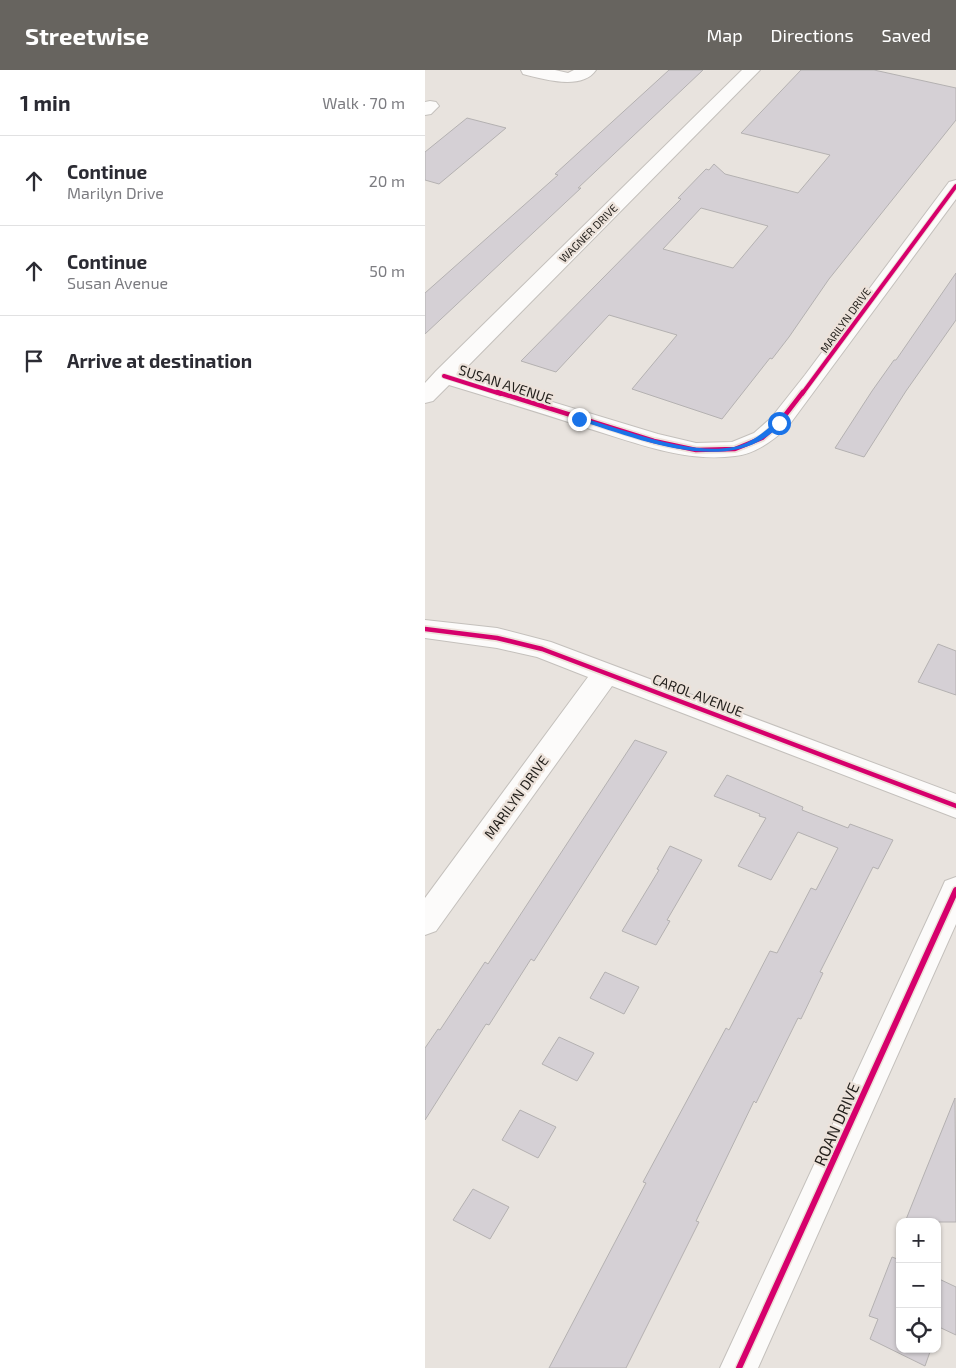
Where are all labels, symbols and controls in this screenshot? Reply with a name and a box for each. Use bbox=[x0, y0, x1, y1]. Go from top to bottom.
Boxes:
text: Streetwise bbox=[25, 21, 149, 50]
text: Map bbox=[706, 24, 743, 46]
text: Directions bbox=[771, 24, 854, 46]
text: Saved bbox=[882, 24, 931, 46]
text: 1 min bbox=[20, 90, 71, 115]
text: Walk · 70 m bbox=[322, 93, 405, 112]
text: Continue bbox=[67, 160, 147, 183]
icon: ahead bbox=[20, 167, 48, 195]
text: 20 m bbox=[369, 171, 405, 190]
text: Marilyn Drive bbox=[67, 183, 164, 202]
street label: WAGNER DRIVE bbox=[556, 201, 620, 265]
text: Continue bbox=[67, 250, 147, 273]
icon: ahead bbox=[20, 257, 48, 285]
text: 50 m bbox=[369, 261, 405, 280]
text: Susan Avenue bbox=[67, 273, 168, 292]
street label: MARILYN DRIVE bbox=[817, 285, 873, 355]
icon: arrive bbox=[20, 347, 48, 375]
text: Arrive at destination bbox=[67, 349, 252, 372]
street label: SUSAN AVENUE bbox=[457, 361, 555, 407]
route end bbox=[568, 408, 591, 431]
route start bbox=[768, 412, 791, 435]
street label: CAROL AVENUE bbox=[650, 670, 746, 720]
street label: MARILYN DRIVE bbox=[480, 752, 552, 842]
street label: ROAN DRIVE bbox=[809, 1080, 863, 1168]
map controls bbox=[896, 1218, 941, 1353]
button: + bbox=[896, 1218, 941, 1263]
button: − bbox=[896, 1263, 941, 1308]
button: locate bbox=[896, 1308, 941, 1353]

